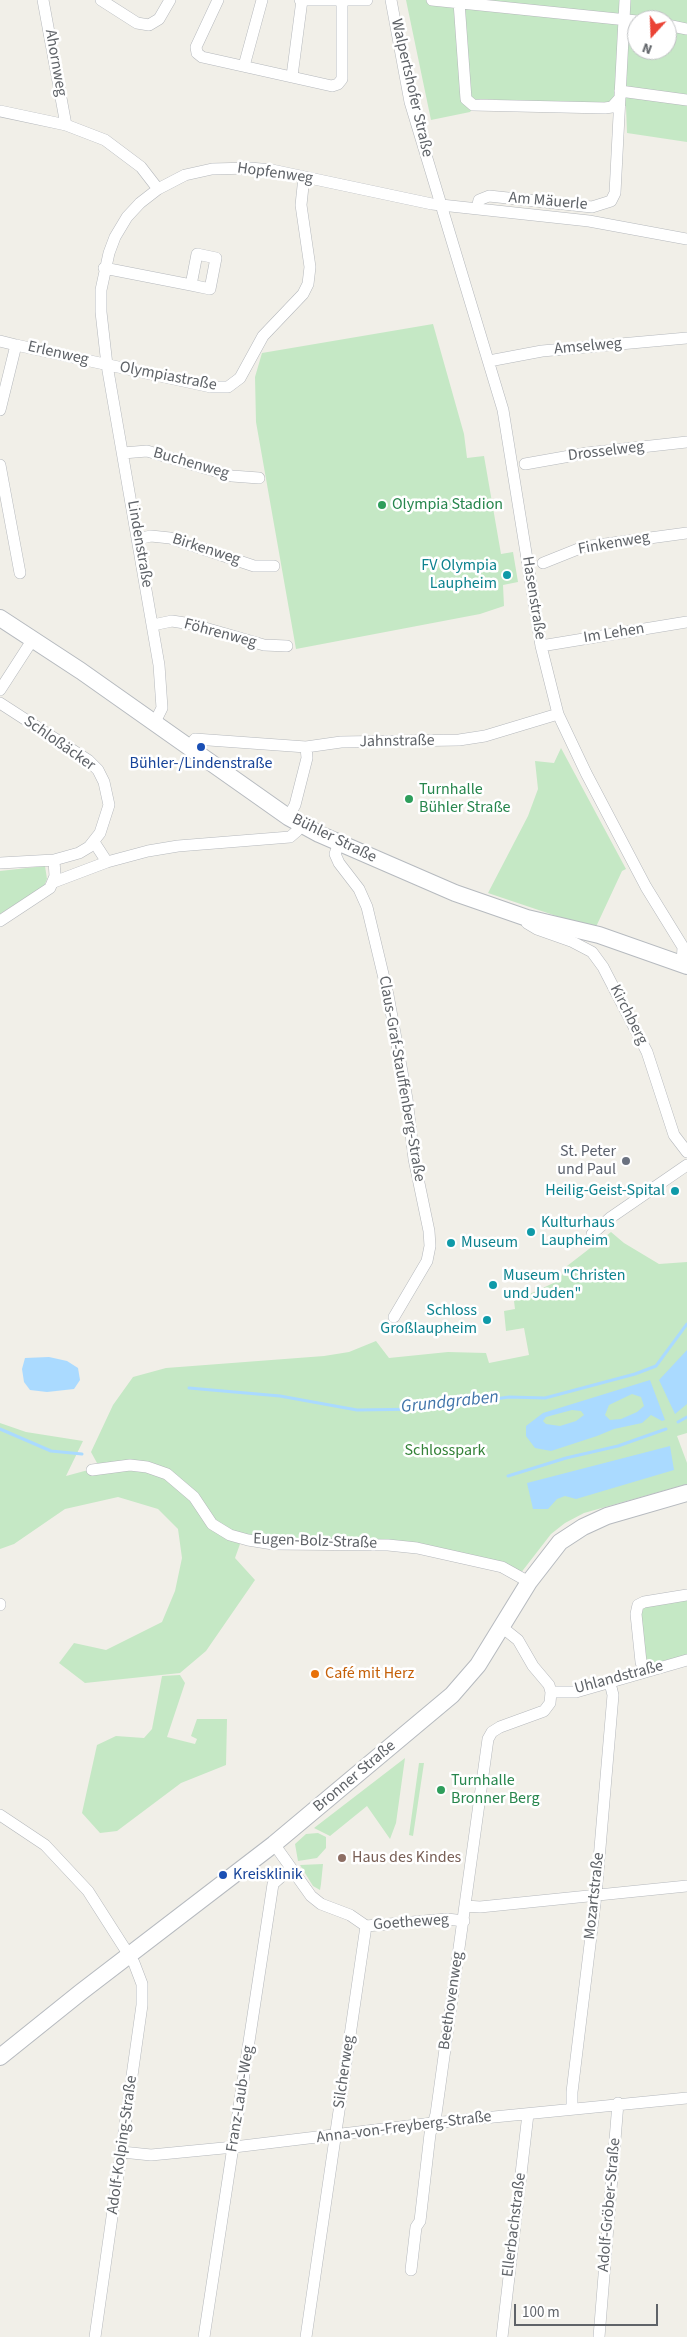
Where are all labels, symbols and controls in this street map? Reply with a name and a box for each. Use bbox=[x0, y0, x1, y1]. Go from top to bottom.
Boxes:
north arrow bbox=[627, 10, 677, 60]
street label: Walpertshofer Straße bbox=[386, 17, 436, 159]
street label: Ahornweg bbox=[40, 28, 70, 98]
text: N bbox=[639, 37, 655, 59]
street label: Hopfenweg bbox=[236, 159, 314, 189]
street label: Am Mäuerle bbox=[508, 189, 588, 215]
street label: Amselweg bbox=[553, 334, 623, 360]
street label: Erlenweg bbox=[26, 338, 90, 370]
street label: Olympiastraße bbox=[118, 358, 218, 396]
street label: Drosselweg bbox=[567, 438, 645, 466]
street label: Buchenweg bbox=[151, 444, 231, 484]
place label: Olympia Stadion bbox=[392, 495, 503, 515]
street label: Lindenstraße bbox=[122, 499, 156, 589]
marker: Olympia Stadion bbox=[376, 499, 388, 511]
street label: Finkenweg bbox=[577, 528, 651, 560]
street label: Birkenweg bbox=[170, 530, 242, 570]
street label: Hasenstraße bbox=[517, 555, 549, 641]
place label: FV Olympia Laupheim bbox=[421, 556, 497, 594]
marker: FV Olympia Laupheim bbox=[501, 569, 513, 581]
street label: Föhrenweg bbox=[182, 615, 258, 653]
street label: Im Lehen bbox=[582, 620, 646, 648]
street label: Schloßäcker bbox=[20, 712, 98, 776]
street label: Jahnstraße bbox=[359, 732, 435, 752]
marker: Bühler-/Lindenstraße bbox=[195, 741, 207, 753]
place label: Bühler-/Lindenstraße bbox=[130, 754, 272, 774]
place label: Turnhalle Bühler Straße bbox=[419, 780, 511, 818]
marker: Turnhalle Bühler Straße bbox=[403, 793, 415, 805]
street label: Bühler Straße bbox=[289, 810, 379, 868]
street label: Claus-Graf-Stauffenberg-Straße bbox=[373, 975, 429, 1183]
street label: Kirchberg bbox=[605, 982, 651, 1048]
place label: St. Peter und Paul bbox=[557, 1142, 616, 1180]
marker: St. Peter und Paul bbox=[620, 1155, 632, 1167]
place label: Heilig-Geist-Spital bbox=[545, 1181, 665, 1201]
marker: Heilig-Geist-Spital bbox=[669, 1185, 681, 1197]
place label: Kulturhaus Laupheim bbox=[541, 1213, 615, 1251]
marker: Kulturhaus Laupheim bbox=[525, 1226, 537, 1238]
place label: Museum bbox=[461, 1233, 518, 1253]
marker: Museum bbox=[445, 1237, 457, 1249]
place label: Museum "Christen und Juden" bbox=[503, 1266, 626, 1304]
marker: Museum "Christen und Juden" bbox=[487, 1279, 499, 1291]
place label: Schloss Großlaupheim bbox=[380, 1301, 477, 1339]
marker: Schloss Großlaupheim bbox=[481, 1314, 493, 1326]
water label: Grundgraben bbox=[400, 1387, 500, 1419]
park label: Schlosspark bbox=[405, 1441, 485, 1461]
street label: Eugen-Bolz-Straße bbox=[253, 1530, 377, 1554]
street label: Uhlandstraße bbox=[573, 1657, 665, 1699]
place label: Café mit Herz bbox=[325, 1664, 414, 1684]
marker: Café mit Herz bbox=[309, 1668, 321, 1680]
street label: Bronner Straße bbox=[310, 1737, 400, 1817]
place label: Turnhalle Bronner Berg bbox=[451, 1771, 539, 1809]
marker: Turnhalle Bronner Berg bbox=[435, 1784, 447, 1796]
place label: Haus des Kindes bbox=[352, 1848, 461, 1868]
street label: Mozartstraße bbox=[581, 1851, 609, 1941]
marker: Haus des Kindes bbox=[336, 1852, 348, 1864]
place label: Kreisklinik bbox=[233, 1865, 303, 1885]
marker: Kreisklinik bbox=[217, 1869, 229, 1881]
street label: Goetheweg bbox=[373, 1911, 449, 1935]
street label: Beethovenweg bbox=[436, 1951, 468, 2051]
street label: Silcherweg bbox=[330, 2034, 360, 2110]
street label: Franz-Laub-Weg bbox=[223, 2044, 259, 2154]
street label: Adolf-Kolping-Straße bbox=[104, 2074, 142, 2216]
street label: Anna-von-Freyberg-Straße bbox=[315, 2108, 493, 2148]
street label: Adolf-Gröber-Straße bbox=[595, 2137, 625, 2273]
street label: Ellerbachstraße bbox=[499, 2172, 531, 2278]
scale bar bbox=[517, 2294, 661, 2326]
text: 100 m bbox=[522, 2302, 560, 2323]

